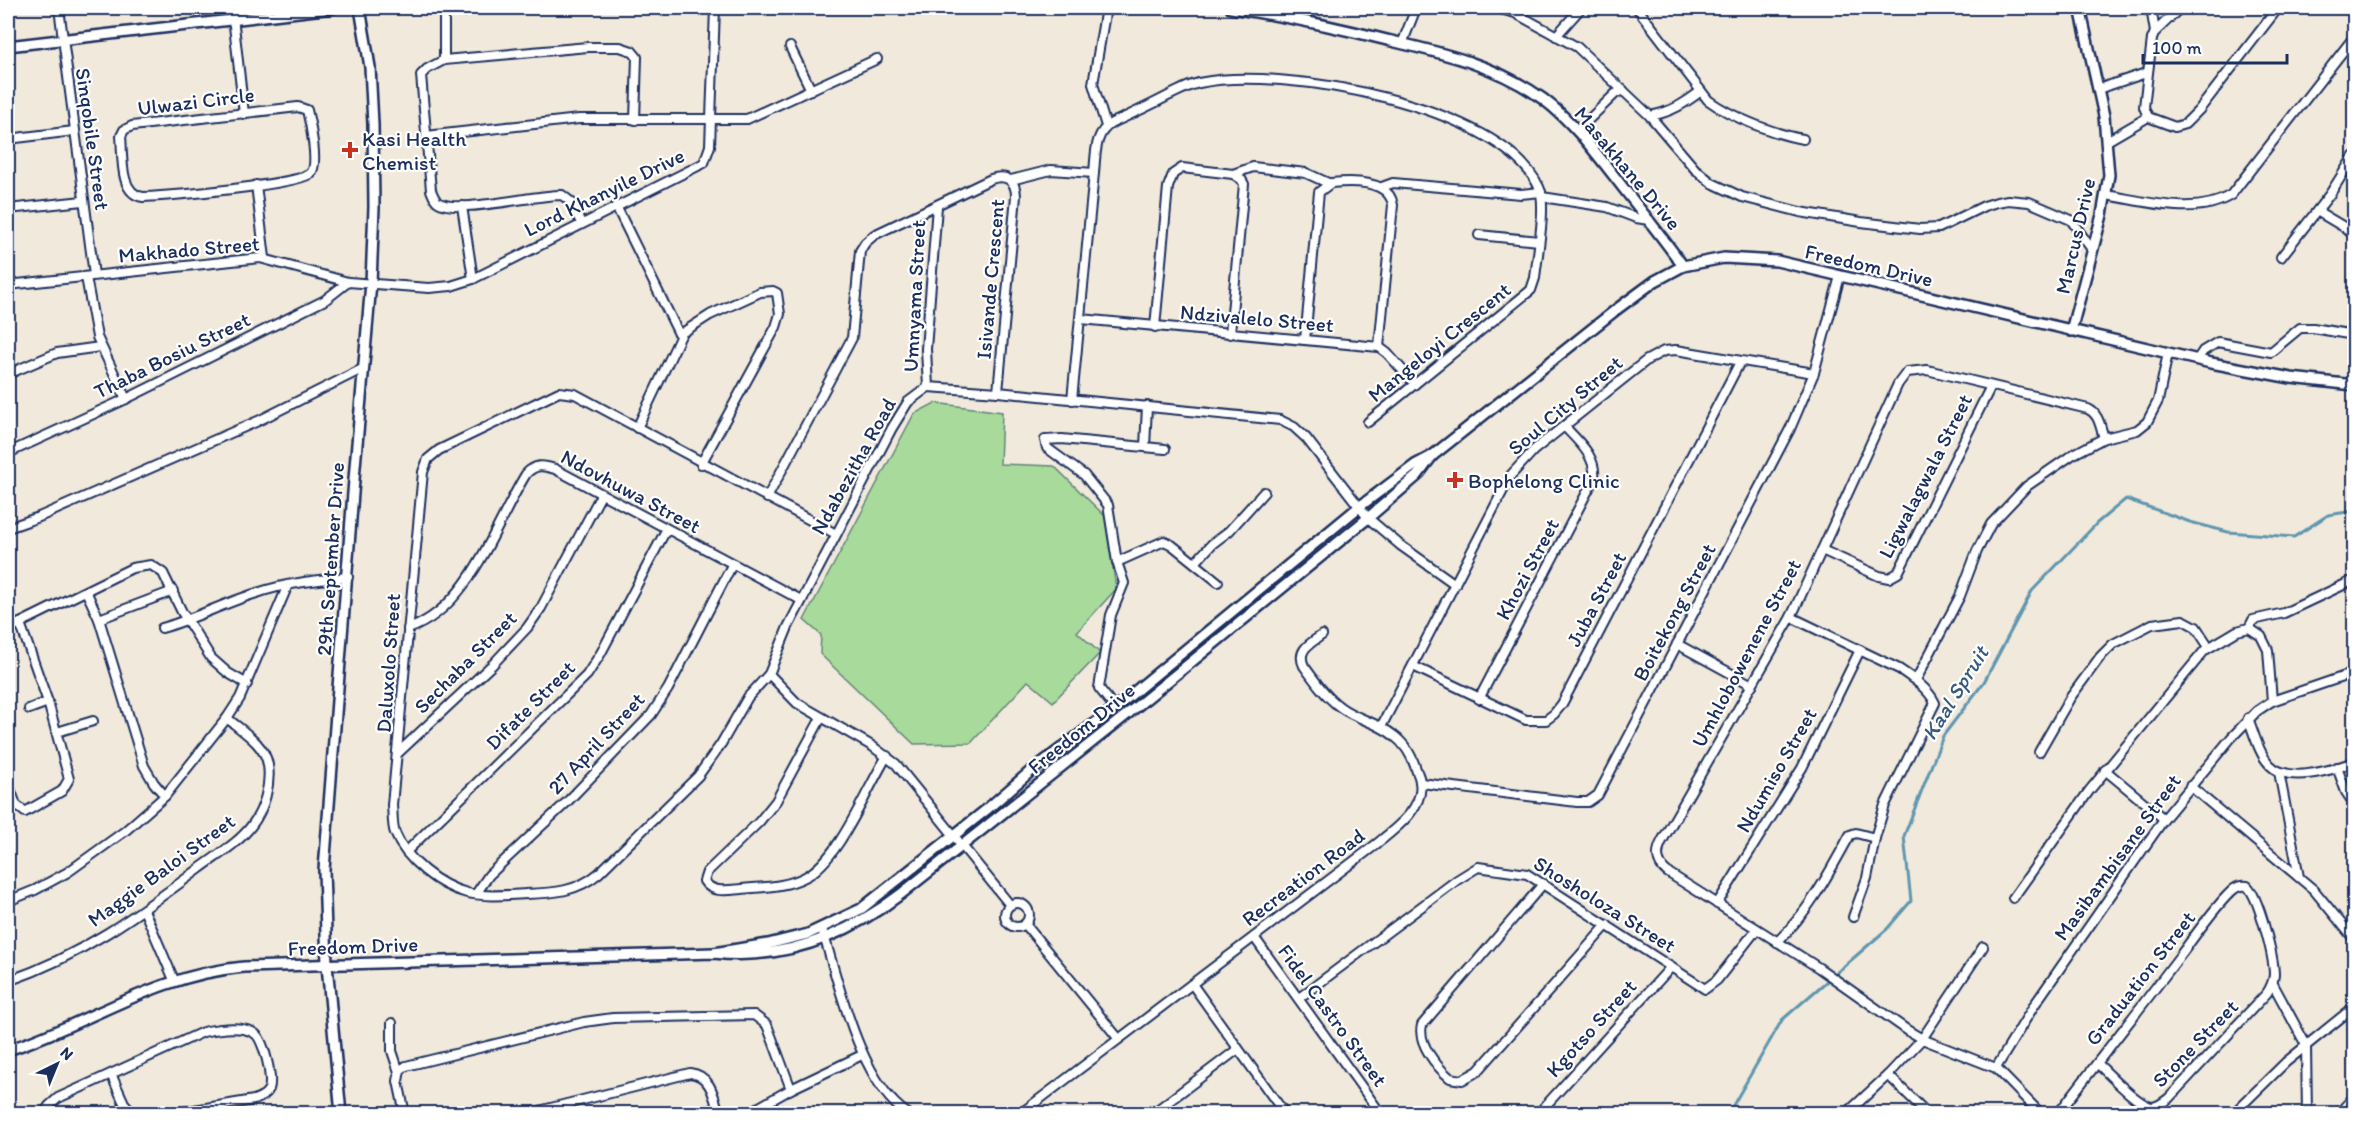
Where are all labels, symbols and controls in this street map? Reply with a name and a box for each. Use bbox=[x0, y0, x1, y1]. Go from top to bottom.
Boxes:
scale bar bbox=[2143, 27, 2287, 65]
text: 100 m bbox=[2152, 37, 2202, 59]
street label: Sinqobile Street bbox=[71, 66, 115, 212]
street label: Ulwazi Circle bbox=[136, 81, 256, 121]
street label: Masakhane Drive bbox=[1569, 101, 1687, 235]
place label: Kasi Health Chemist bbox=[362, 126, 467, 175]
street label: Lord Khanyile Drive bbox=[520, 142, 688, 242]
marker: Kasi Health Chemist bbox=[343, 143, 357, 157]
street label: Marcus Drive bbox=[2050, 176, 2100, 296]
street label: Isivande Crescent bbox=[971, 198, 1009, 360]
street label: Umnyama Street bbox=[898, 219, 930, 373]
street label: Makhado Street bbox=[117, 230, 261, 268]
street label: Freedom Drive bbox=[1803, 238, 1935, 292]
street label: Mangeloyi Crescent bbox=[1363, 277, 1515, 407]
street label: Ndzivalelo Street bbox=[1179, 299, 1335, 337]
street label: Thaba Bosiu Street bbox=[90, 306, 254, 404]
street label: Soul City Street bbox=[1503, 350, 1627, 460]
street label: Ligwalagwala Street bbox=[1873, 390, 1977, 562]
street label: Ndabezitha Road bbox=[805, 393, 901, 539]
street label: Ndovhuwa Street bbox=[557, 444, 705, 538]
street label: 29th September Drive bbox=[311, 461, 349, 657]
place label: Bophelong Clinic bbox=[1468, 468, 1620, 493]
marker: Bophelong Clinic bbox=[1446, 471, 1464, 489]
street label: Khozi Street bbox=[1490, 514, 1564, 624]
street label: Boitekong Street bbox=[1627, 539, 1721, 685]
street label: Juba Street bbox=[1561, 547, 1631, 651]
street label: Umhlobowenene Street bbox=[1686, 555, 1806, 751]
street label: Daluxolo Street bbox=[371, 592, 405, 734]
street label: Sechaba Street bbox=[408, 605, 522, 719]
water label: Kaal Spruit bbox=[1916, 640, 1995, 745]
street label: Difate Street bbox=[480, 655, 580, 755]
street label: Freedom Drive bbox=[1022, 677, 1140, 779]
street label: 27 April Street bbox=[542, 687, 650, 799]
street label: Ndumiso Street bbox=[1730, 703, 1822, 837]
street label: Masibambisane Street bbox=[2048, 769, 2186, 945]
street label: Maggie Baloi Street bbox=[83, 808, 240, 932]
street label: Recreation Road bbox=[1237, 823, 1369, 931]
street label: Shosholoza Street bbox=[1529, 850, 1681, 958]
street label: Graduation Street bbox=[2080, 906, 2200, 1050]
street label: Freedom Drive bbox=[287, 931, 419, 961]
street label: Fidel Castro Street bbox=[1273, 939, 1393, 1091]
street label: Kgotso Street bbox=[1540, 974, 1642, 1082]
street label: Stone Street bbox=[2147, 994, 2243, 1092]
north arrow bbox=[27, 1034, 87, 1094]
text: N bbox=[56, 1043, 77, 1064]

